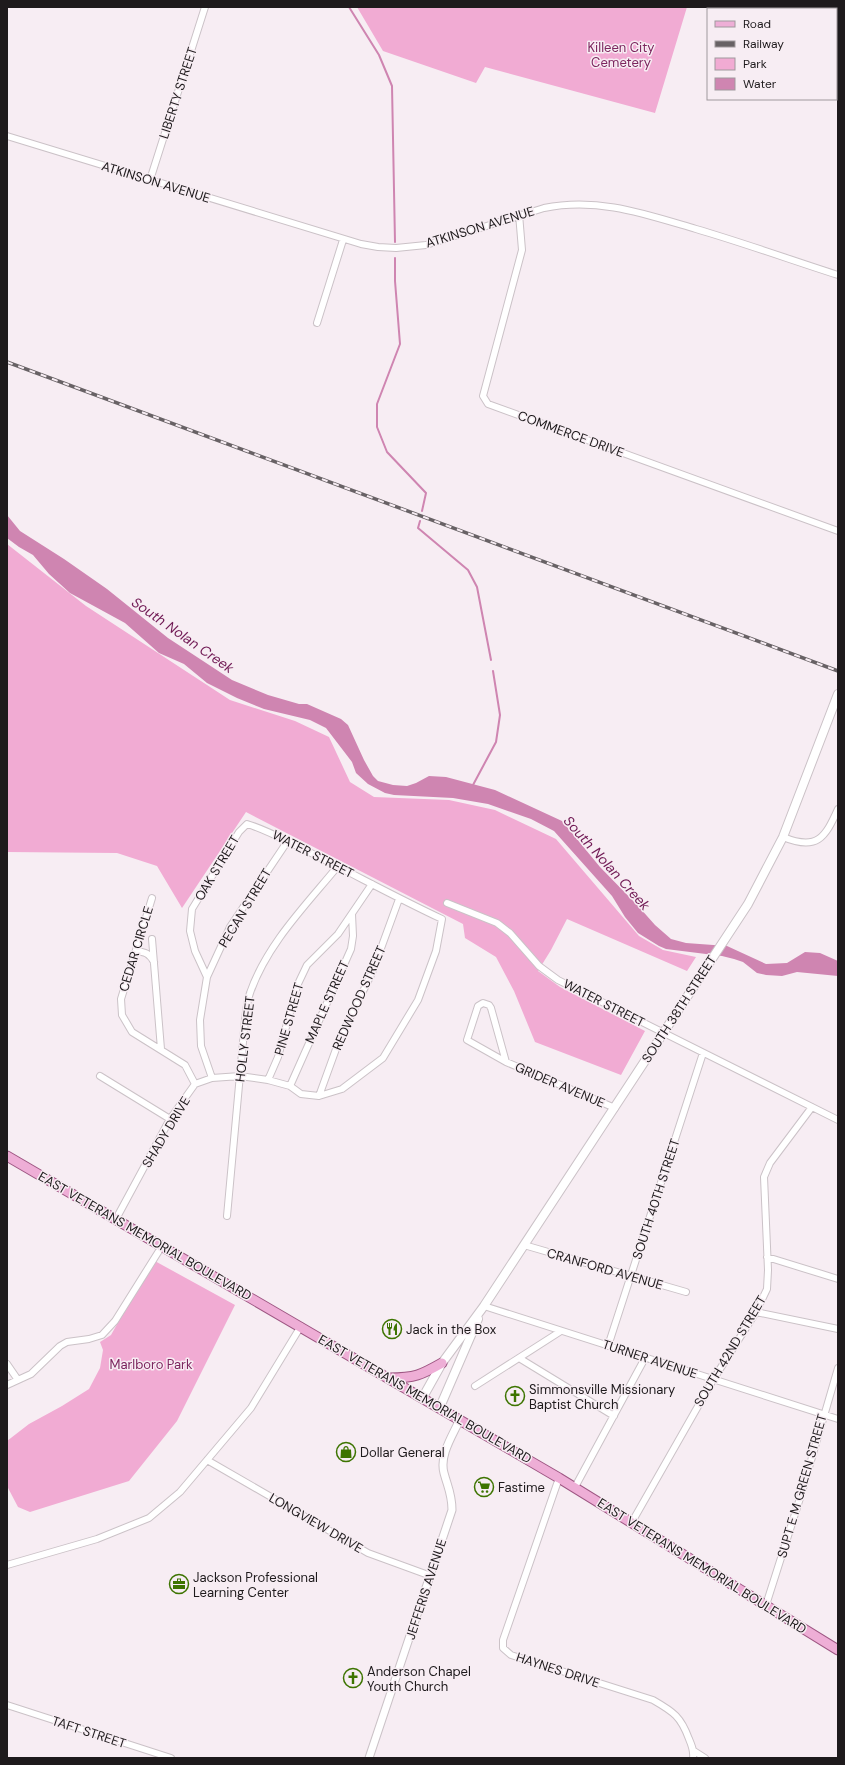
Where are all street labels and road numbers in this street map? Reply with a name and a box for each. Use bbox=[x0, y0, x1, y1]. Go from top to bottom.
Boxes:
street label: LIBERTY STREET bbox=[155, 45, 201, 141]
street label: ATKINSON AVENUE bbox=[100, 157, 212, 207]
street label: ATKINSON AVENUE bbox=[424, 202, 536, 252]
street label: COMMERCE DRIVE bbox=[515, 407, 627, 461]
street label: WATER STREET bbox=[269, 826, 357, 882]
street label: OAK STREET bbox=[191, 832, 243, 904]
street label: PECAN STREET bbox=[215, 865, 275, 951]
street label: CEDAR CIRCLE bbox=[115, 904, 157, 994]
street label: REDWOOD STREET bbox=[328, 943, 390, 1053]
street label: SOUTH 38TH STREET bbox=[638, 952, 720, 1066]
street label: MAPLE STREET bbox=[301, 958, 353, 1046]
street label: WATER STREET bbox=[560, 975, 648, 1031]
street label: PINE STREET bbox=[271, 981, 307, 1057]
street label: HOLLY STREET bbox=[231, 995, 259, 1083]
street label: GRIDER AVENUE bbox=[512, 1058, 608, 1112]
street label: SHADY DRIVE bbox=[138, 1093, 194, 1171]
street label: SOUTH 40TH STREET bbox=[628, 1136, 684, 1262]
street label: EAST VETERANS MEMORIAL BOULEVARD bbox=[35, 1168, 255, 1304]
street label: CRANFORD AVENUE bbox=[545, 1244, 665, 1294]
street label: SOUTH 42ND STREET bbox=[690, 1292, 770, 1410]
street label: EAST VETERANS MEMORIAL BOULEVARD bbox=[315, 1331, 535, 1467]
street label: TURNER AVENUE bbox=[600, 1336, 700, 1382]
street label: SUPT E M GREEN STREET bbox=[773, 1412, 831, 1560]
street label: LONGVIEW DRIVE bbox=[266, 1489, 366, 1557]
street label: EAST VETERANS MEMORIAL BOULEVARD bbox=[594, 1494, 810, 1638]
street label: JEFFERIS AVENUE bbox=[402, 1536, 450, 1642]
street label: HAYNES DRIVE bbox=[514, 1648, 602, 1692]
street label: TAFT STREET bbox=[50, 1712, 128, 1752]

